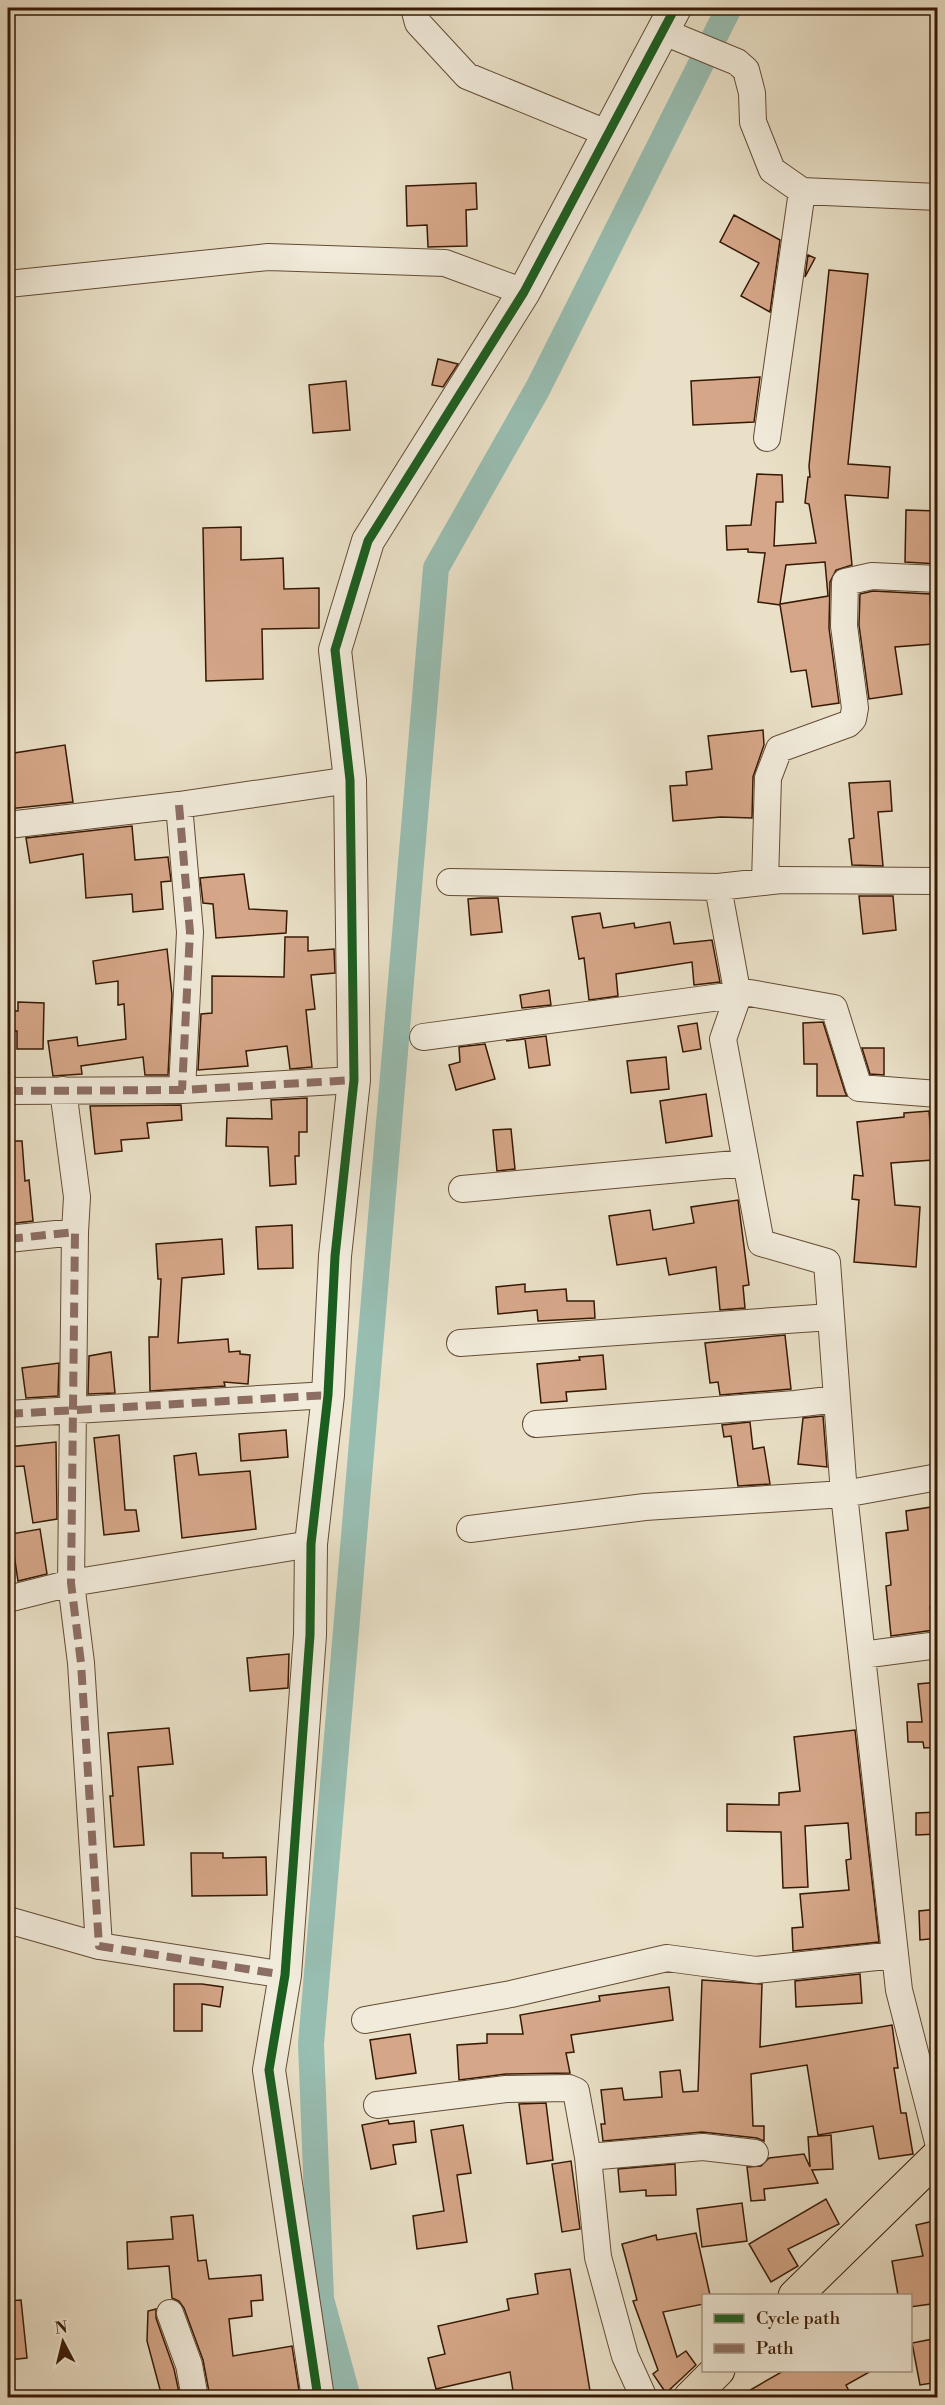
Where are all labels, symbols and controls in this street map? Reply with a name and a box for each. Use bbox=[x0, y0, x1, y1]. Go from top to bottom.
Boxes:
legend bbox=[702, 2294, 912, 2372]
text: Cycle path bbox=[756, 2307, 840, 2330]
north arrow bbox=[33, 2312, 93, 2372]
text: N bbox=[54, 2317, 69, 2339]
text: Path bbox=[756, 2337, 794, 2360]

